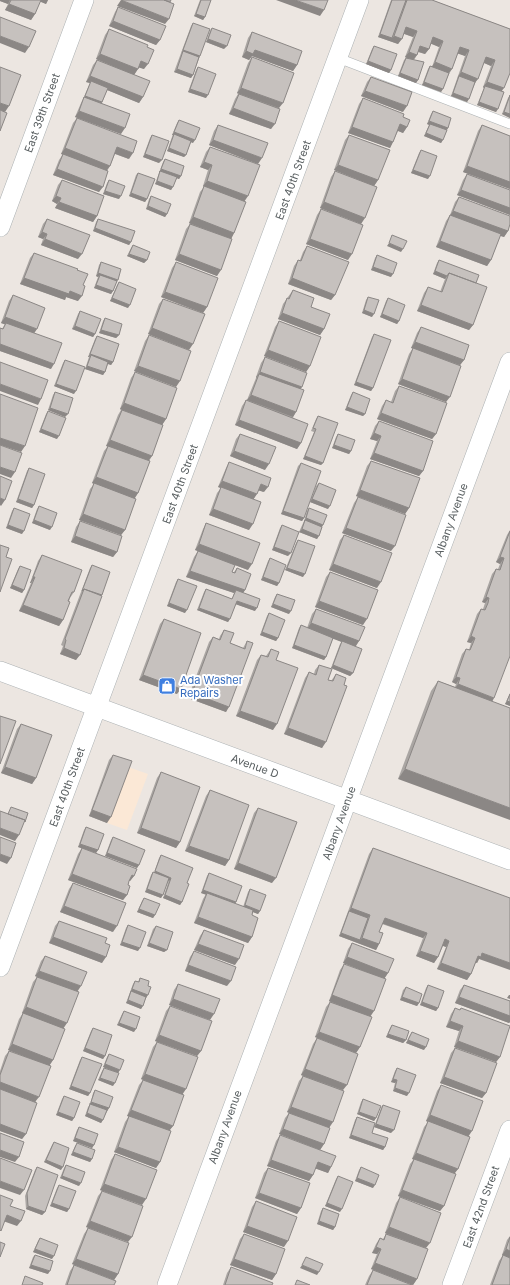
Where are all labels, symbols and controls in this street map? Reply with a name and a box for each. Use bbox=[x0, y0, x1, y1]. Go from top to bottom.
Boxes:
street label: East 39th Street bbox=[21, 71, 63, 155]
street label: East 40th Street bbox=[272, 138, 314, 222]
street label: East 40th Street bbox=[159, 442, 201, 526]
street label: Albany Avenue bbox=[431, 481, 471, 559]
place label: Ada Washer Repairs bbox=[180, 673, 243, 700]
shop icon: Ada Washer Repairs bbox=[157, 676, 177, 696]
street label: East 40th Street bbox=[46, 745, 88, 829]
street label: Avenue D bbox=[229, 751, 281, 781]
street label: Albany Avenue bbox=[319, 784, 359, 862]
street label: Albany Avenue bbox=[205, 1088, 245, 1166]
street label: East 42nd Street bbox=[460, 1164, 502, 1250]

